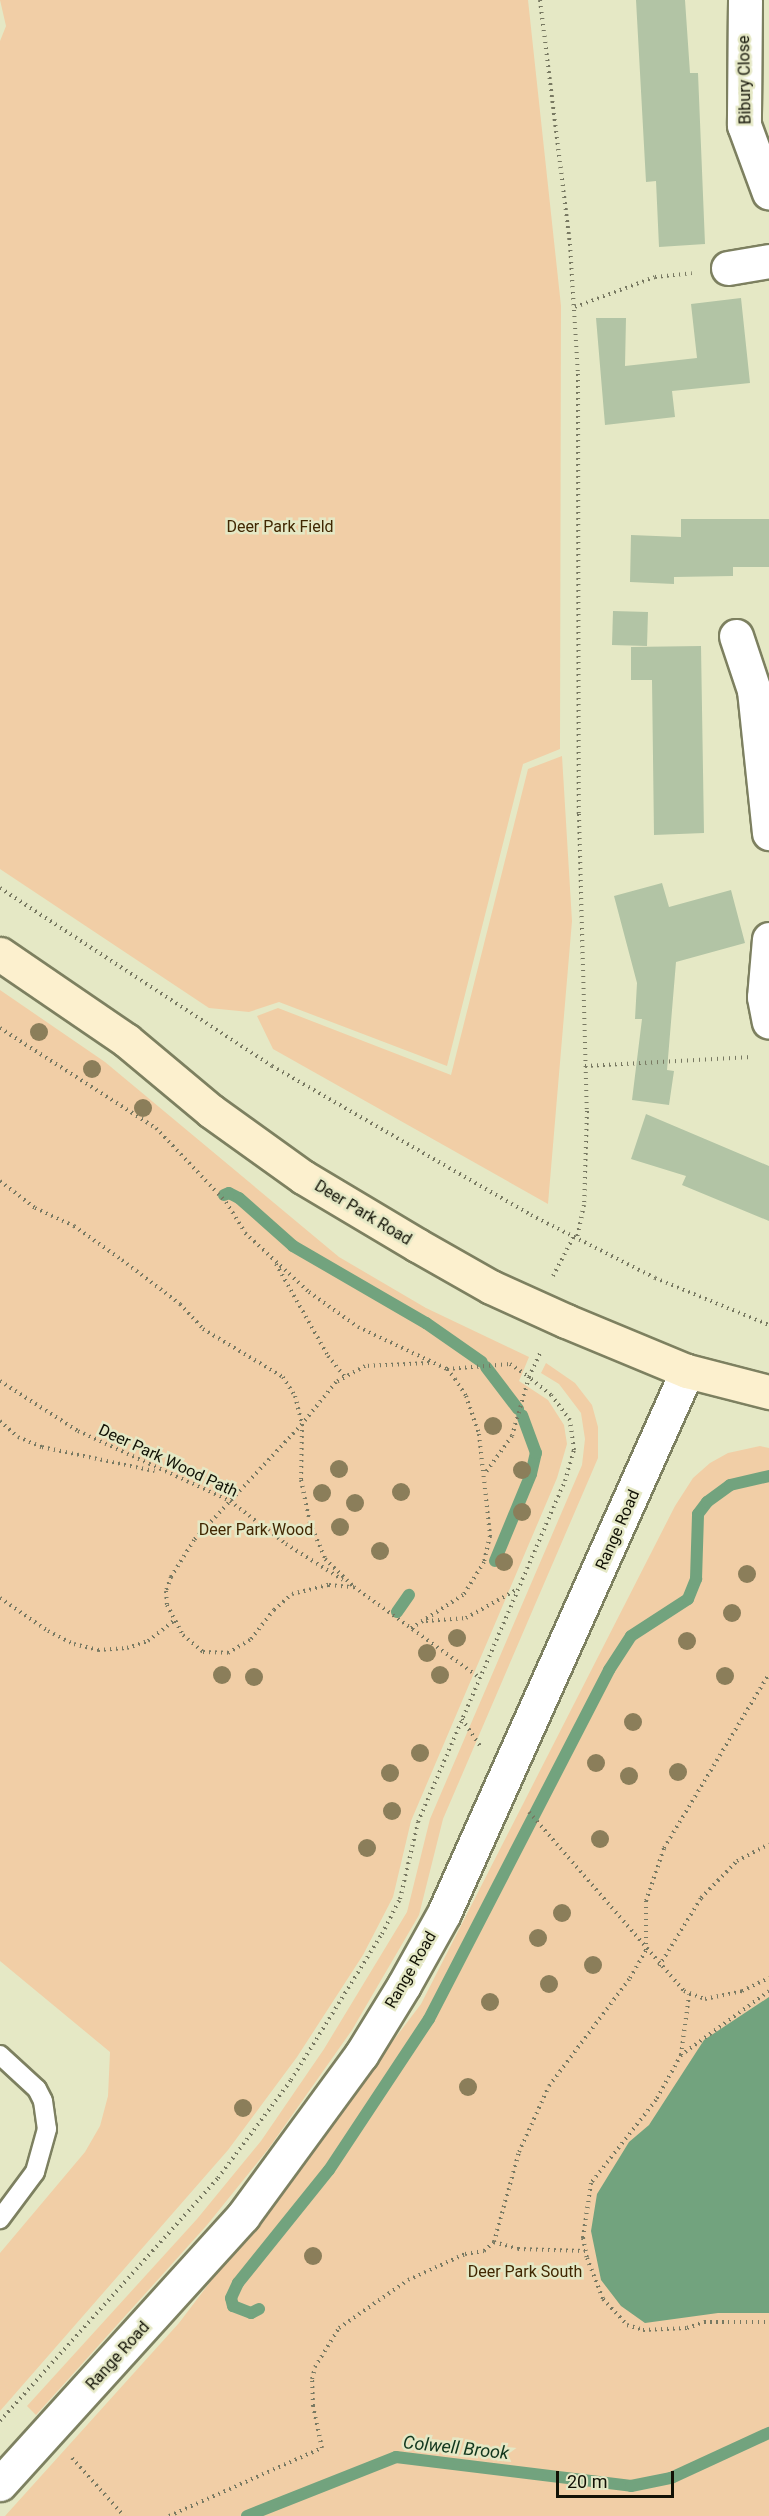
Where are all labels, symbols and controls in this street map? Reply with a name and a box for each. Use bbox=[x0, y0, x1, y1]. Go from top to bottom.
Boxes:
street label: Bibury Close bbox=[735, 35, 755, 125]
park label: Deer Park Field bbox=[226, 517, 334, 537]
street label: Deer Park Road bbox=[311, 1177, 415, 1249]
street label: Deer Park Wood Path bbox=[96, 1420, 240, 1502]
street label: Range Road bbox=[592, 1487, 644, 1573]
park label: Deer Park Wood bbox=[199, 1520, 313, 1540]
street label: Range Road bbox=[381, 1928, 441, 2012]
park label: Deer Park South bbox=[468, 2262, 582, 2282]
street label: Range Road bbox=[82, 2318, 154, 2394]
water label: Colwell Brook bbox=[402, 2432, 510, 2464]
scale bar bbox=[559, 2459, 678, 2497]
text: 20 m bbox=[567, 2471, 607, 2492]

